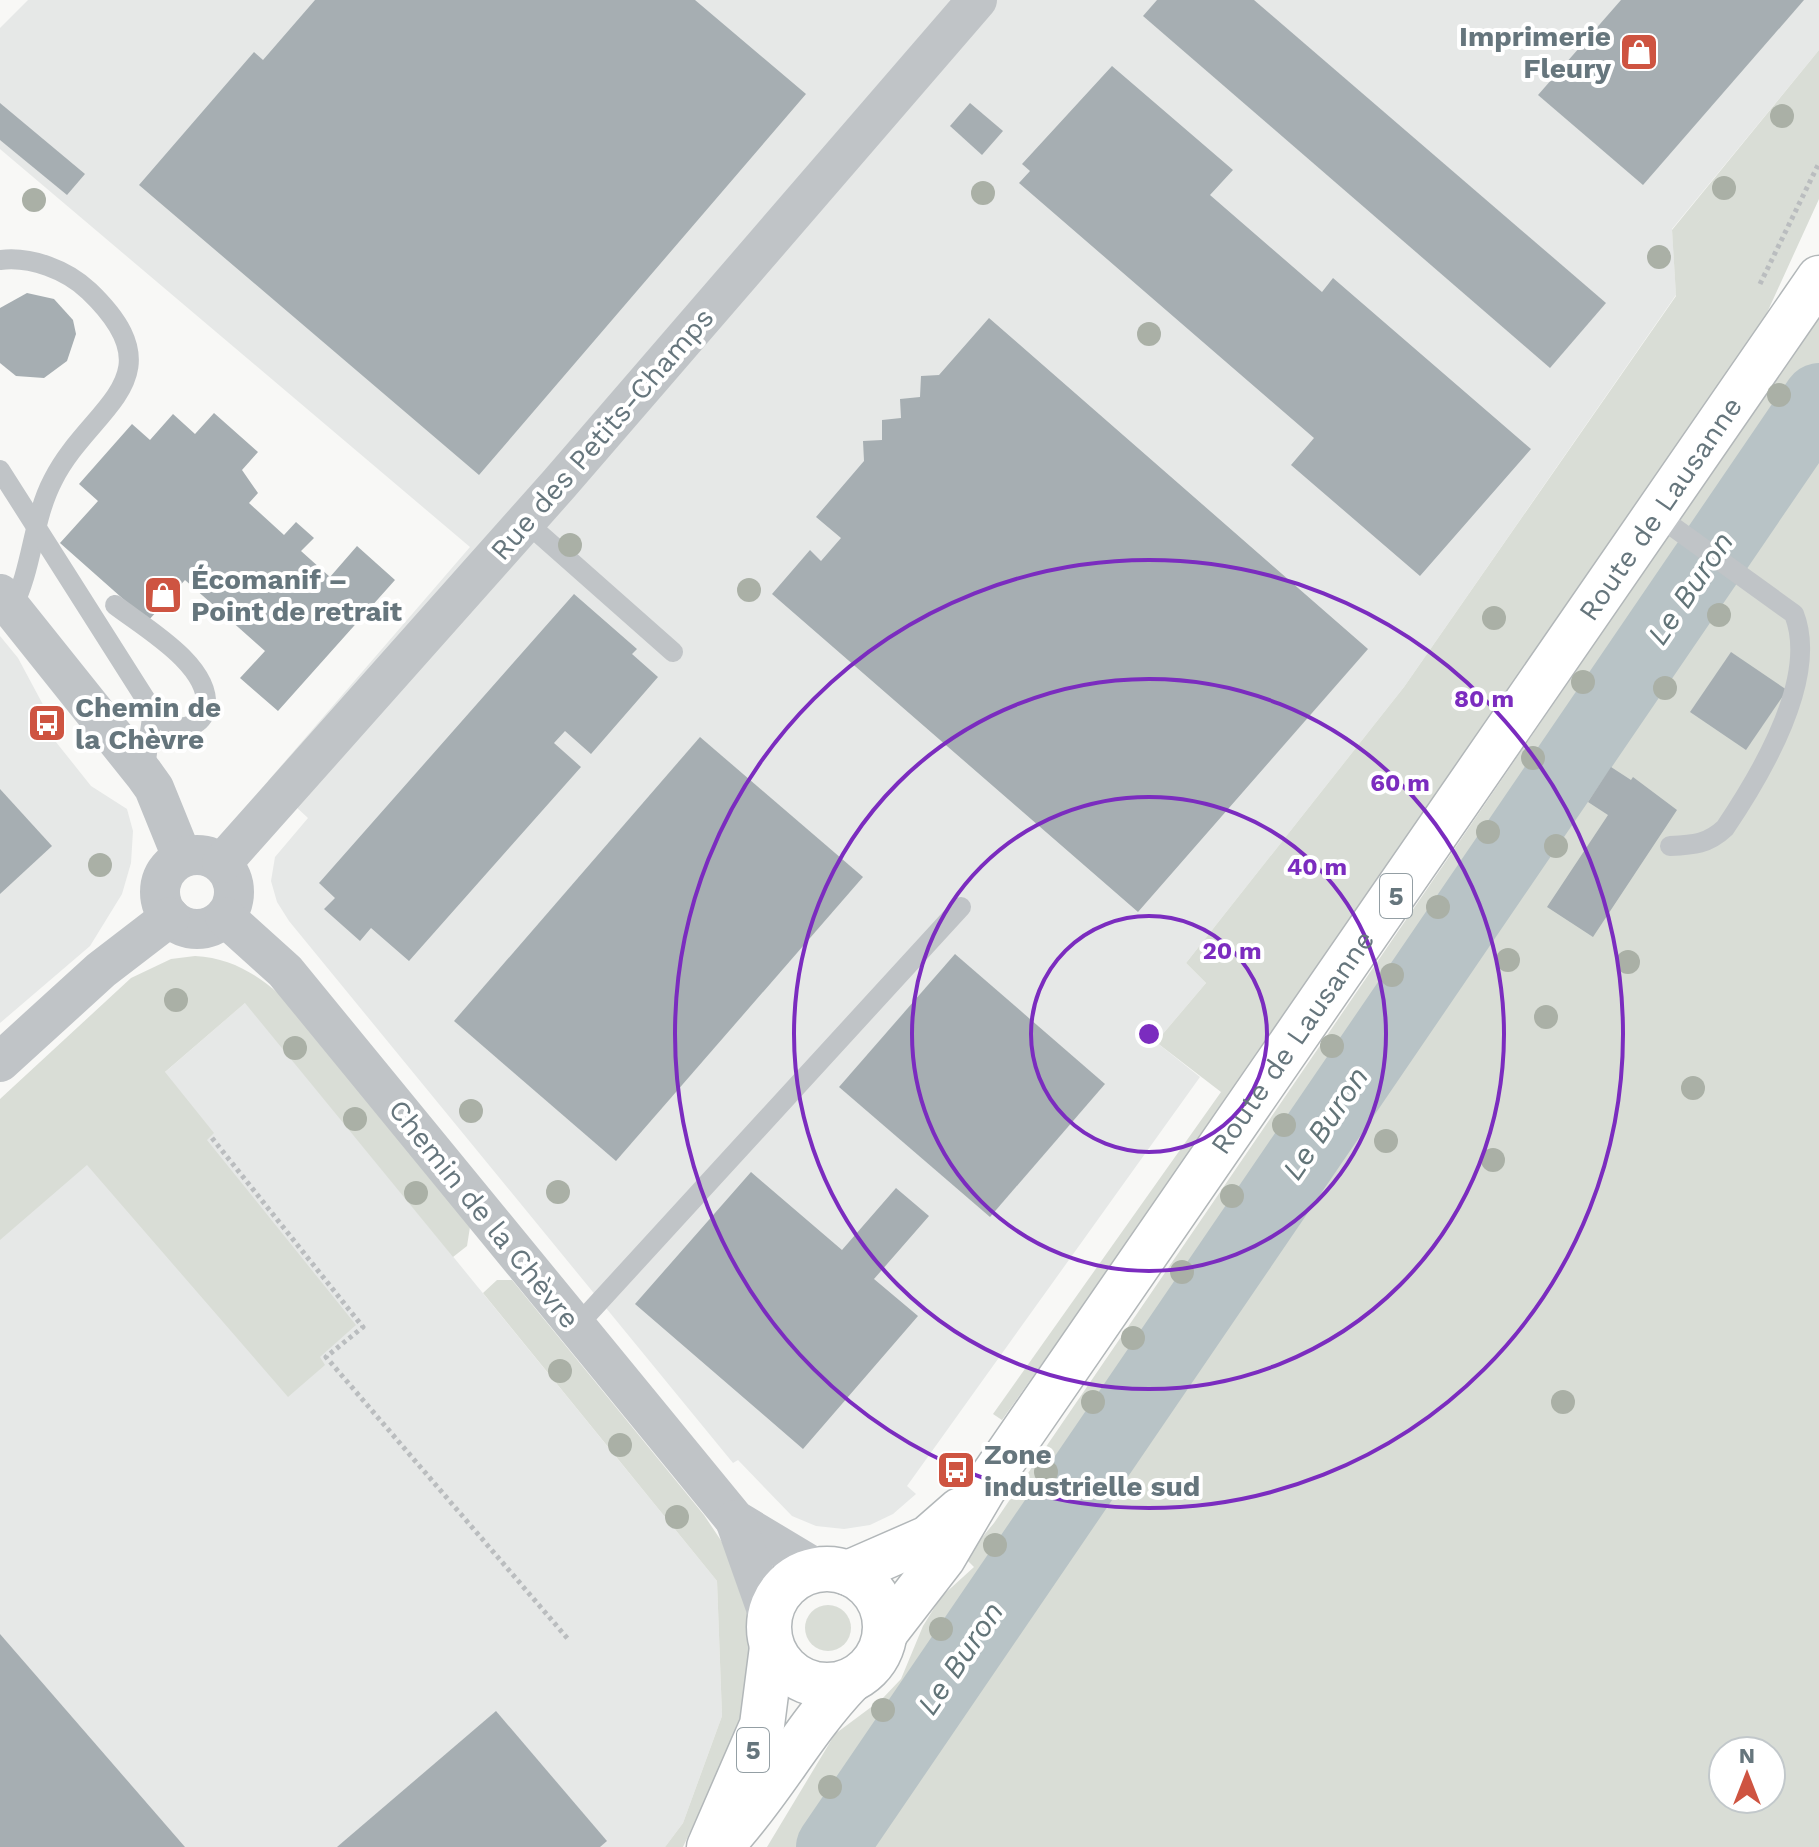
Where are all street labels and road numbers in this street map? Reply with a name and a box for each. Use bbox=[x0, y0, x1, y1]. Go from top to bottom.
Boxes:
street label: Rue des Petits-Champs bbox=[484, 301, 720, 567]
street label: Route de Lausanne bbox=[1571, 390, 1749, 627]
road number: 5 bbox=[1380, 874, 1412, 918]
street label: Route de Lausanne bbox=[1203, 924, 1381, 1160]
street label: Chemin de la Chèvre bbox=[382, 1093, 586, 1335]
road number: 5 bbox=[737, 1728, 769, 1772]

